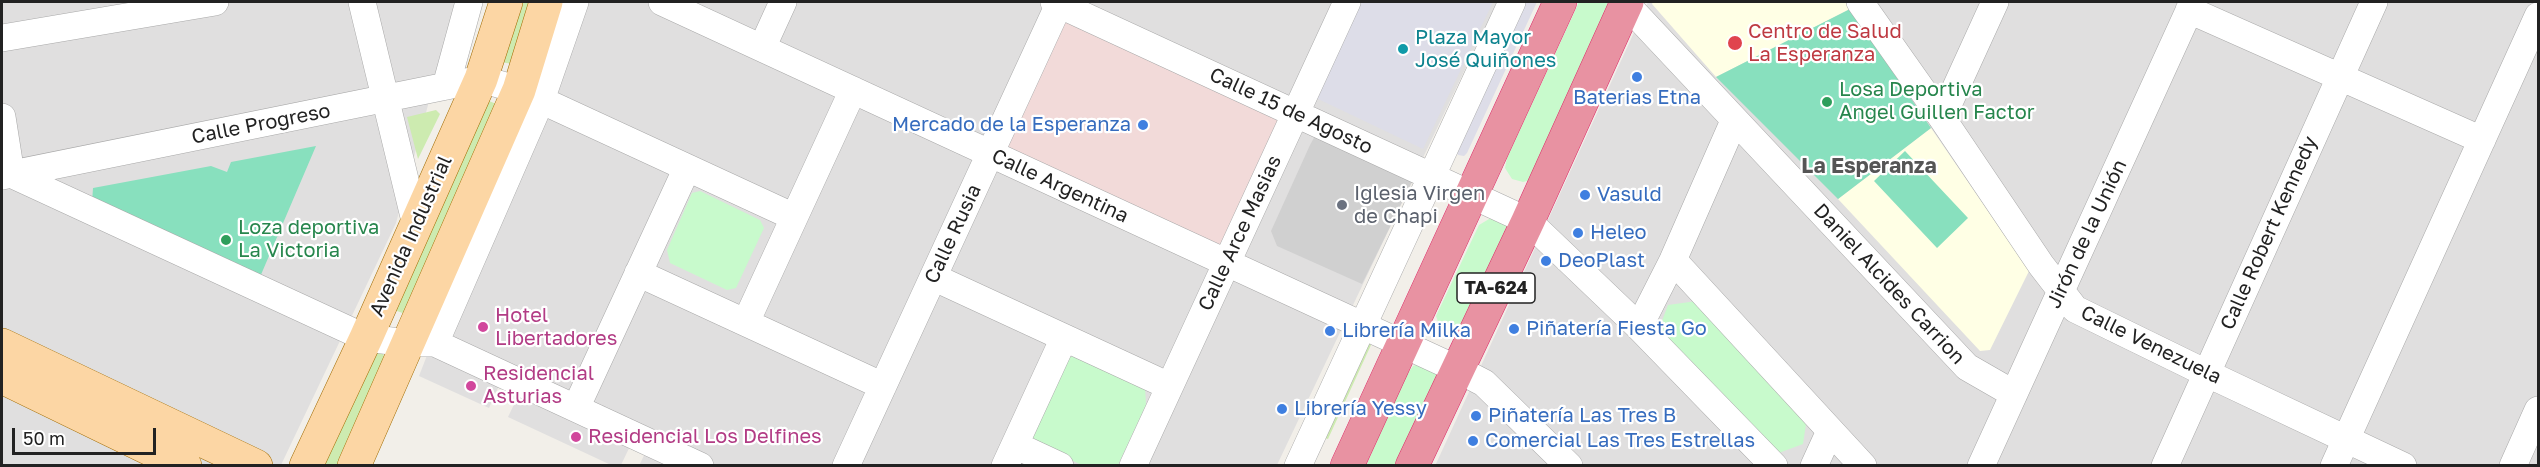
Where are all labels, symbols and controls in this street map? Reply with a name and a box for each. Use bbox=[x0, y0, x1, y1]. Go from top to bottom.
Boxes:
place label: Centro de Salud La Esperanza bbox=[1748, 20, 1902, 67]
place label: Plaza Mayor José Quiñones bbox=[1415, 26, 1556, 73]
marker: Centro de Salud La Esperanza bbox=[1726, 34, 1744, 52]
marker: Plaza Mayor José Quiñones bbox=[1396, 42, 1410, 56]
street label: Calle 15 de Agosto bbox=[1206, 63, 1376, 159]
marker: Baterias Etna bbox=[1630, 70, 1644, 84]
place label: Losa Deportiva Angel Guillen Factor bbox=[1839, 78, 2035, 125]
place label: Baterias Etna bbox=[1573, 86, 1701, 110]
marker: Losa Deportiva Angel Guillen Factor bbox=[1820, 95, 1834, 109]
street label: Calle Progreso bbox=[190, 99, 332, 149]
place label: Mercado de la Esperanza bbox=[892, 113, 1131, 137]
marker: Mercado de la Esperanza bbox=[1136, 118, 1150, 132]
street label: Calle Robert Kennedy bbox=[2215, 133, 2323, 333]
street label: Calle Argentina bbox=[988, 144, 1132, 228]
street label: Calle Arce Masias bbox=[1193, 151, 1287, 315]
street label: Avenida Industrial bbox=[365, 152, 457, 320]
district label: La Esperanza bbox=[1801, 153, 1937, 179]
street label: Jirón de la Unión bbox=[2042, 156, 2132, 312]
street label: Calle Rusia bbox=[920, 181, 986, 287]
place label: Iglesia Virgen de Chapi bbox=[1354, 182, 1485, 229]
place label: Vasuld bbox=[1597, 183, 1662, 207]
marker: Vasuld bbox=[1578, 188, 1592, 202]
marker: Iglesia Virgen de Chapi bbox=[1335, 198, 1349, 212]
street label: Daniel Alcides Carrion bbox=[1808, 199, 1970, 369]
place label: Loza deportiva La Victoria bbox=[238, 216, 379, 263]
place label: Heleo bbox=[1590, 221, 1647, 245]
marker: Heleo bbox=[1571, 226, 1585, 240]
marker: Loza deportiva La Victoria bbox=[219, 233, 233, 247]
place label: DeoPlast bbox=[1558, 249, 1645, 273]
marker: DeoPlast bbox=[1539, 254, 1553, 268]
road number: TA-624 bbox=[1457, 273, 1535, 303]
street label: Calle Venezuela bbox=[2077, 301, 2225, 389]
place label: Hotel Libertadores bbox=[495, 304, 617, 351]
place label: Piñatería Fiesta Go bbox=[1526, 317, 1707, 341]
place label: Librería Milka bbox=[1342, 319, 1471, 343]
marker: Hotel Libertadores bbox=[476, 320, 490, 334]
marker: Piñatería Fiesta Go bbox=[1507, 322, 1521, 336]
marker: Librería Milka bbox=[1323, 324, 1337, 338]
place label: Residencial Asturias bbox=[483, 362, 594, 409]
marker: Residencial Asturias bbox=[464, 379, 478, 393]
place label: Librería Yessy bbox=[1294, 397, 1427, 421]
marker: Librería Yessy bbox=[1275, 402, 1289, 416]
place label: Piñatería Las Tres B bbox=[1488, 404, 1676, 428]
marker: Piñatería Las Tres B bbox=[1469, 409, 1483, 423]
scale bar bbox=[15, 416, 159, 454]
place label: Residencial Los Delfines bbox=[588, 425, 822, 449]
text: 50 m bbox=[23, 427, 65, 449]
place label: Comercial Las Tres Estrellas bbox=[1485, 429, 1755, 453]
marker: Residencial Los Delfines bbox=[569, 430, 583, 444]
marker: Comercial Las Tres Estrellas bbox=[1466, 434, 1480, 448]

